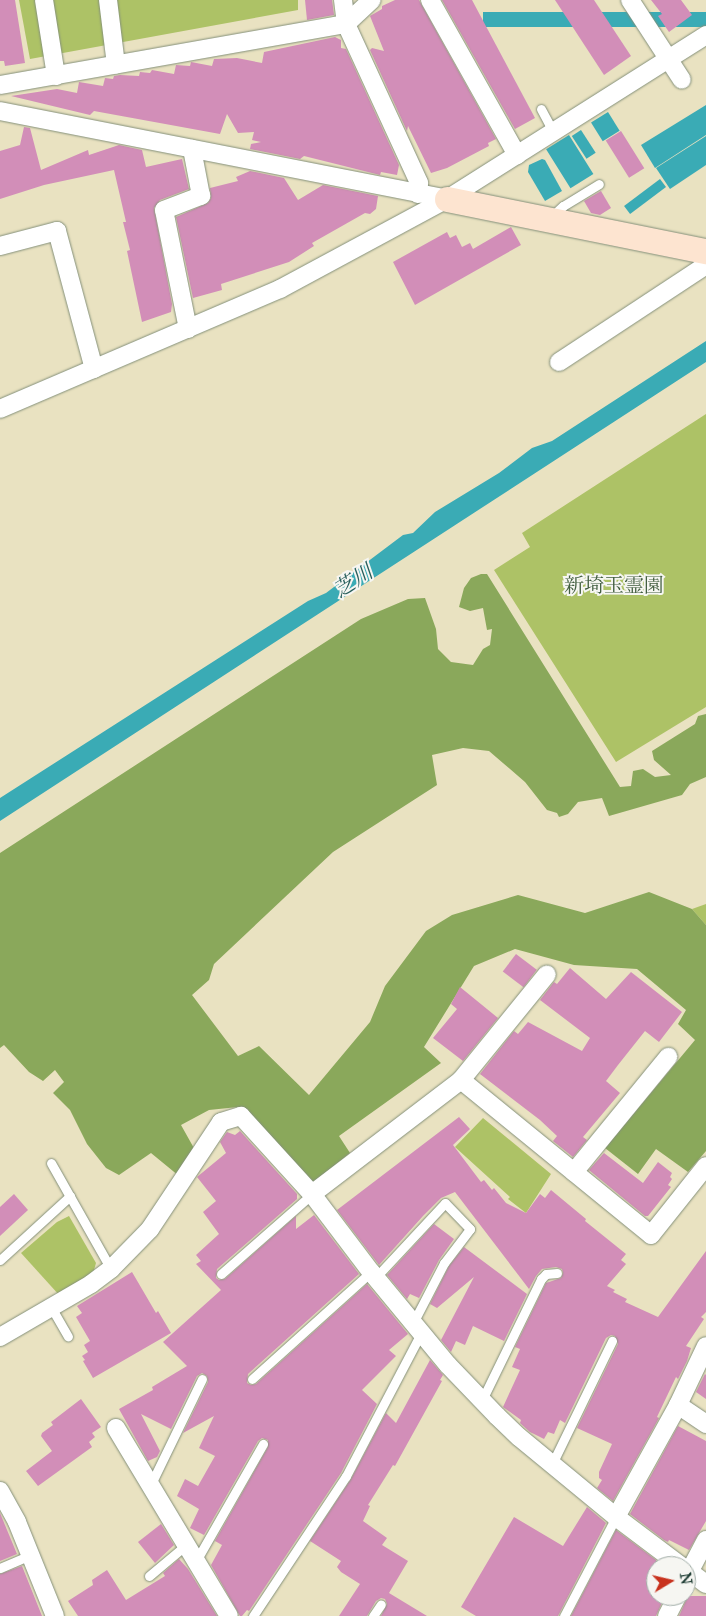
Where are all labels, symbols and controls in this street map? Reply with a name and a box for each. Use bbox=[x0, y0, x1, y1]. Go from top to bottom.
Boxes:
water label: 芝川 bbox=[329, 559, 377, 603]
park label: 新埼玉霊園 bbox=[564, 573, 664, 597]
north arrow bbox=[646, 1556, 696, 1606]
text: N bbox=[676, 1572, 695, 1586]

